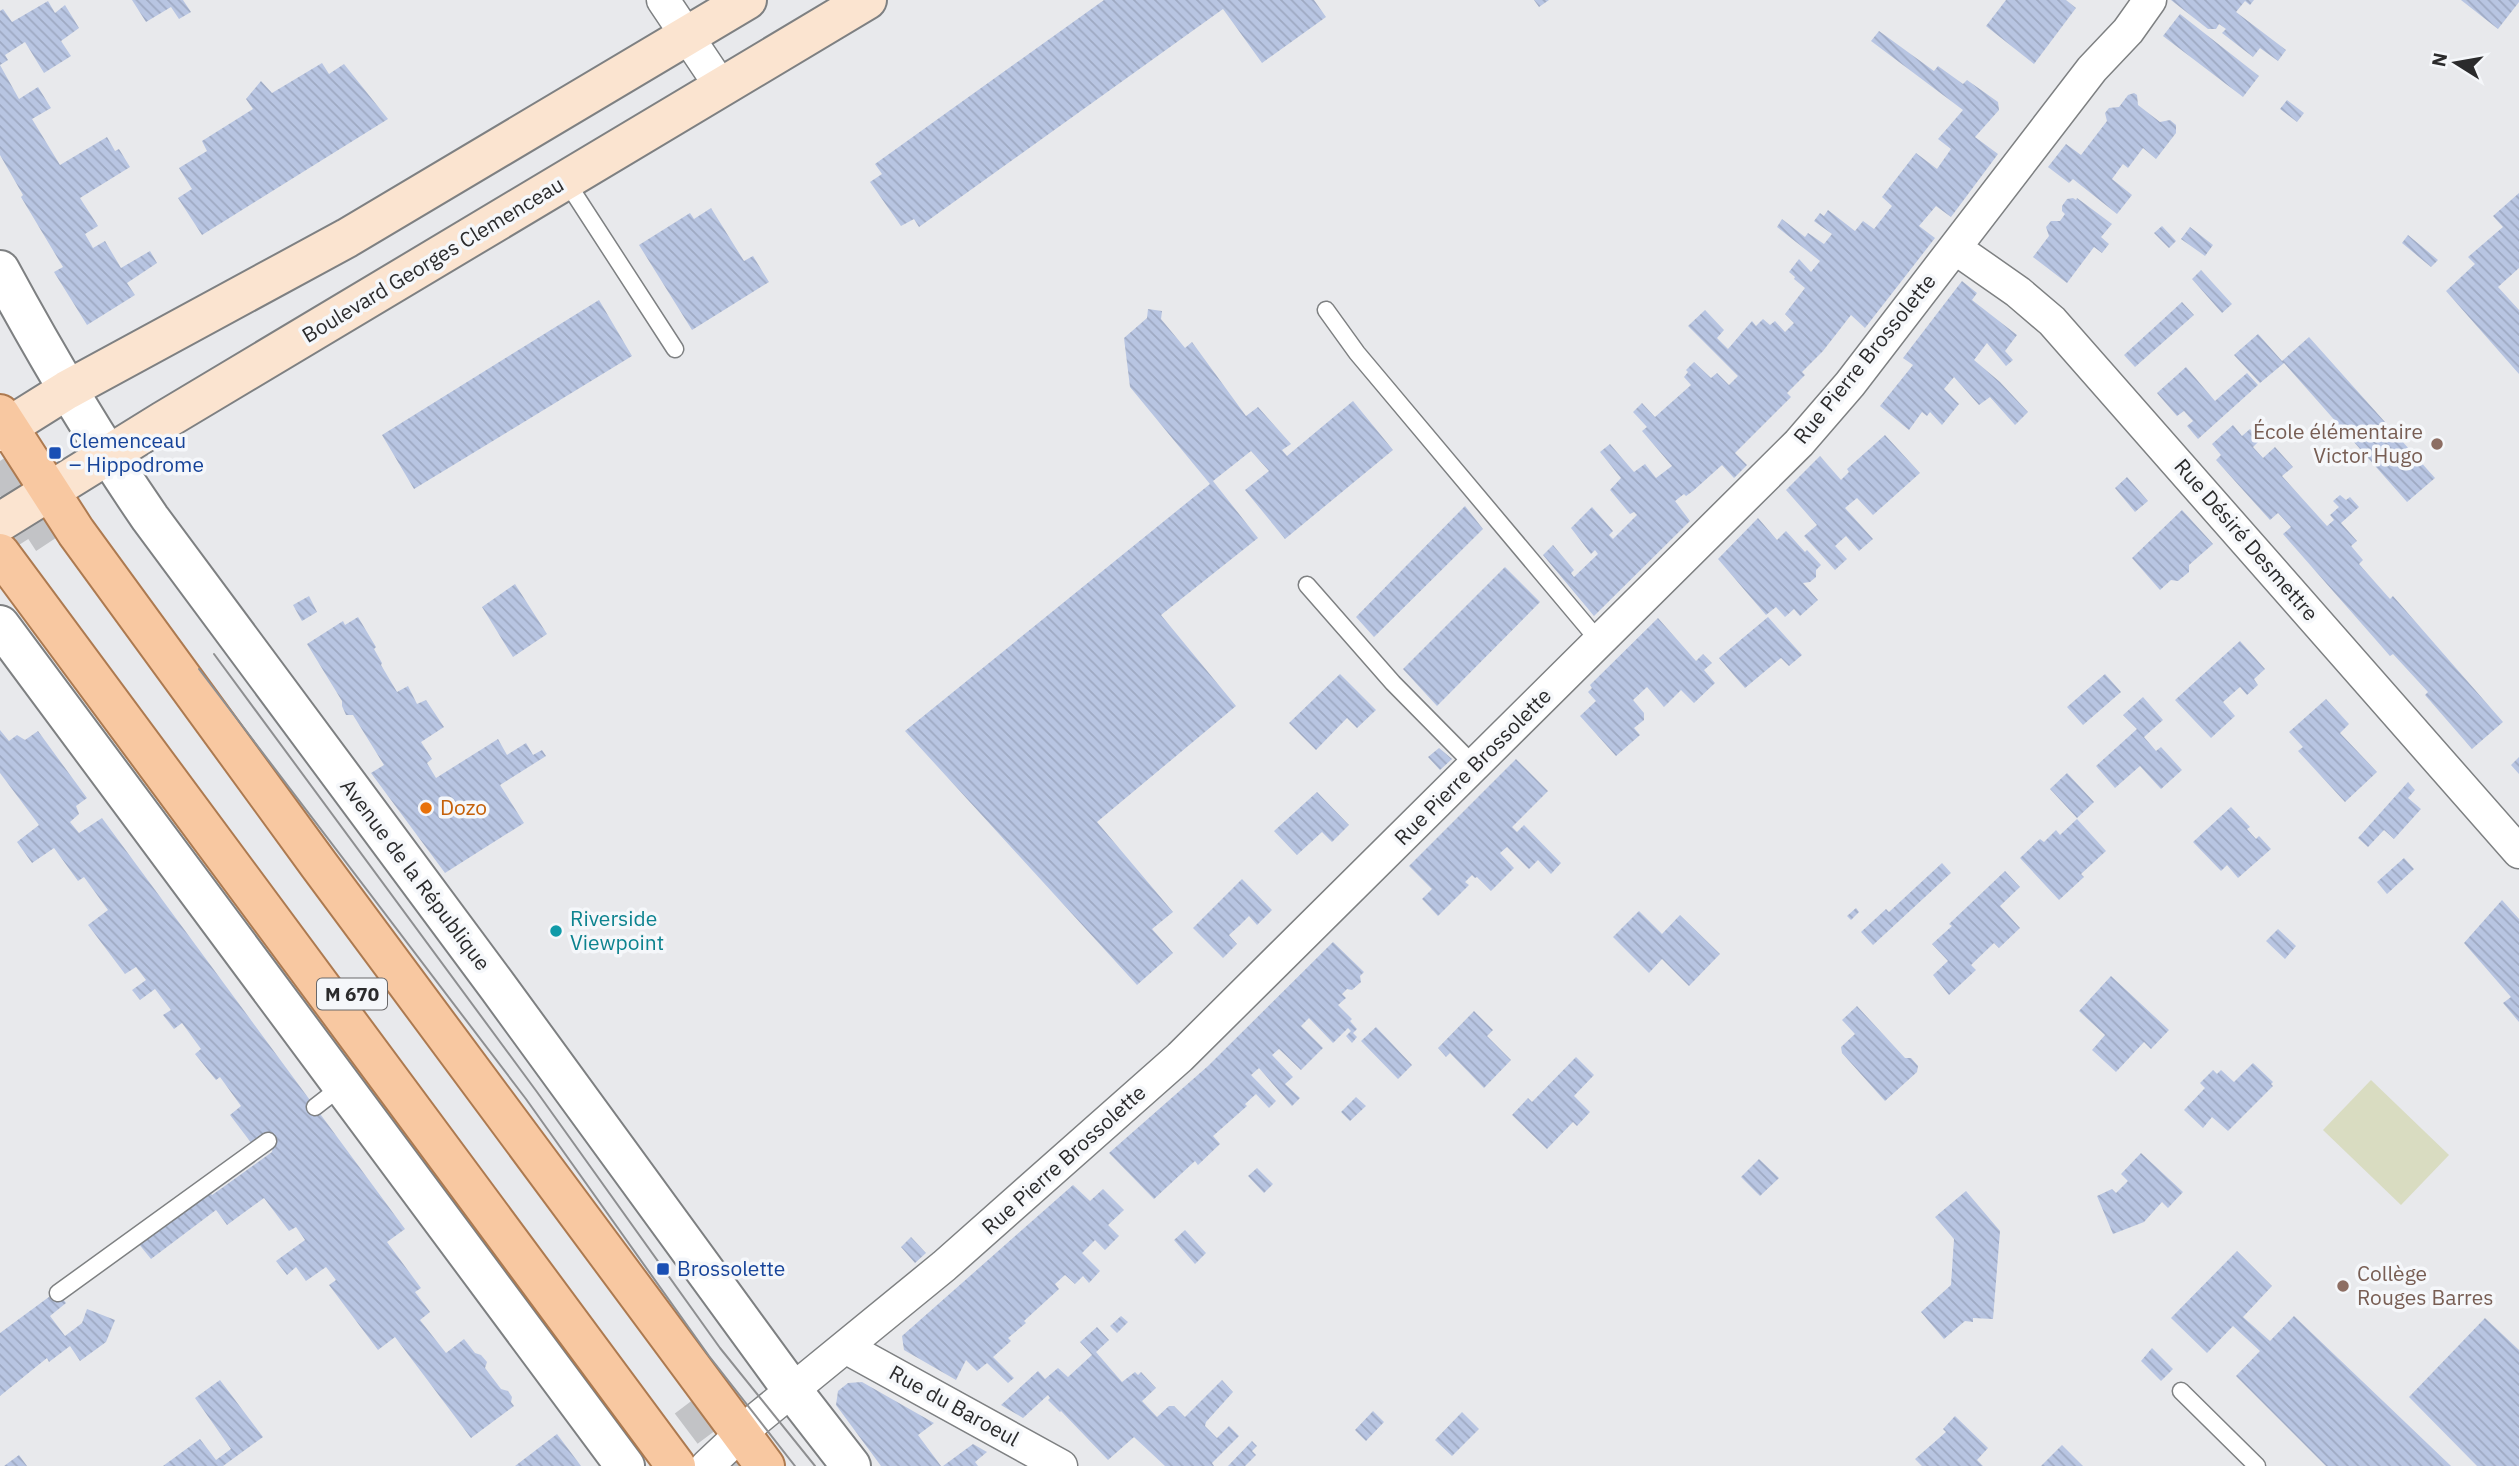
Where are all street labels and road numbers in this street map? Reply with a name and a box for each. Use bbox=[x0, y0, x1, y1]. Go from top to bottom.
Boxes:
street label: Boulevard Georges Clemenceau bbox=[296, 170, 568, 349]
street label: Rue Pierre Brossolette bbox=[1787, 267, 1942, 449]
street label: Rue Désiré Desmettre bbox=[2168, 452, 2325, 626]
street label: Rue Pierre Brossolette bbox=[1388, 682, 1557, 851]
street label: Avenue de la République bbox=[334, 773, 497, 976]
road number: M 670 bbox=[317, 978, 387, 1010]
street label: Rue Pierre Brossolette bbox=[975, 1078, 1151, 1240]
street label: Rue du Baroeul bbox=[885, 1358, 1025, 1453]

